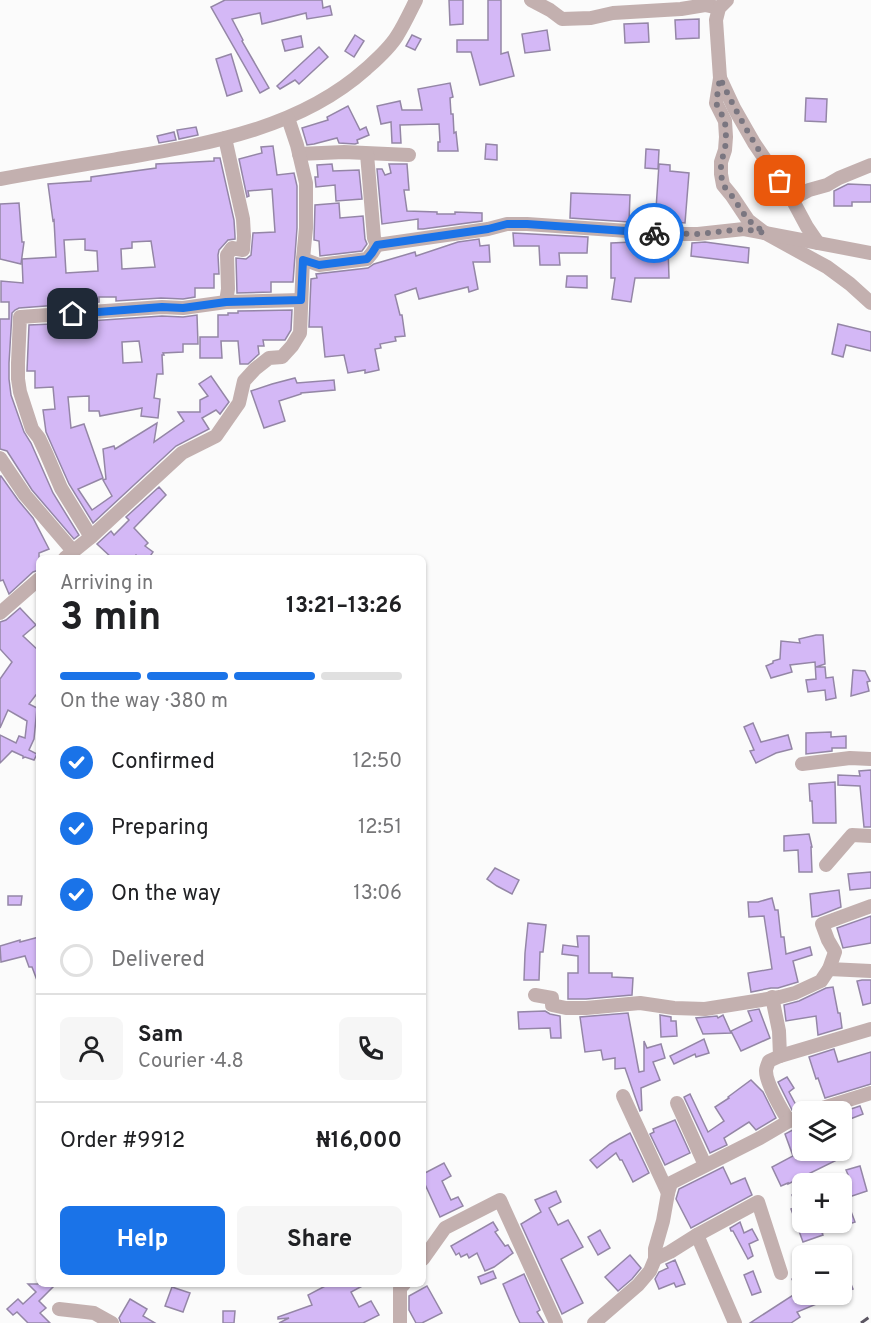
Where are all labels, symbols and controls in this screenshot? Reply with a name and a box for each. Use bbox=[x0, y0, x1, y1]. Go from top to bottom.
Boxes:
pin bbox=[754, 155, 805, 206]
icon: bag bbox=[763, 164, 796, 197]
courier bbox=[624, 203, 684, 263]
icon: bike bbox=[638, 217, 671, 250]
pin bbox=[47, 288, 98, 339]
icon: home bbox=[56, 297, 89, 330]
text: Arriving in bbox=[60, 571, 153, 597]
text: 13:21–13:26 bbox=[286, 593, 402, 620]
text: 3 min bbox=[60, 595, 161, 644]
text: On the way · 380 m bbox=[60, 689, 228, 715]
icon: check bbox=[60, 746, 93, 779]
text: Confirmed bbox=[111, 749, 215, 776]
text: 12:50 bbox=[353, 749, 402, 775]
icon: check bbox=[60, 812, 93, 845]
text: Preparing bbox=[111, 815, 209, 842]
text: 12:51 bbox=[358, 815, 402, 841]
icon: check bbox=[60, 878, 93, 911]
text: On the way bbox=[111, 881, 221, 908]
text: 13:06 bbox=[353, 881, 402, 907]
text: Delivered bbox=[111, 947, 205, 974]
button: person bbox=[60, 1017, 123, 1080]
button: phone bbox=[339, 1017, 402, 1080]
text: Sam bbox=[138, 1022, 183, 1049]
text: Courier · 4.8 bbox=[138, 1049, 244, 1075]
map controls bbox=[792, 1101, 852, 1305]
button: layers bbox=[792, 1101, 852, 1161]
text: Order #9912 bbox=[60, 1128, 185, 1155]
text: ₦16,000 bbox=[316, 1128, 402, 1155]
button: + bbox=[792, 1173, 852, 1233]
button: Help bbox=[60, 1206, 225, 1275]
button: Share bbox=[237, 1206, 402, 1275]
button: − bbox=[792, 1245, 852, 1305]

